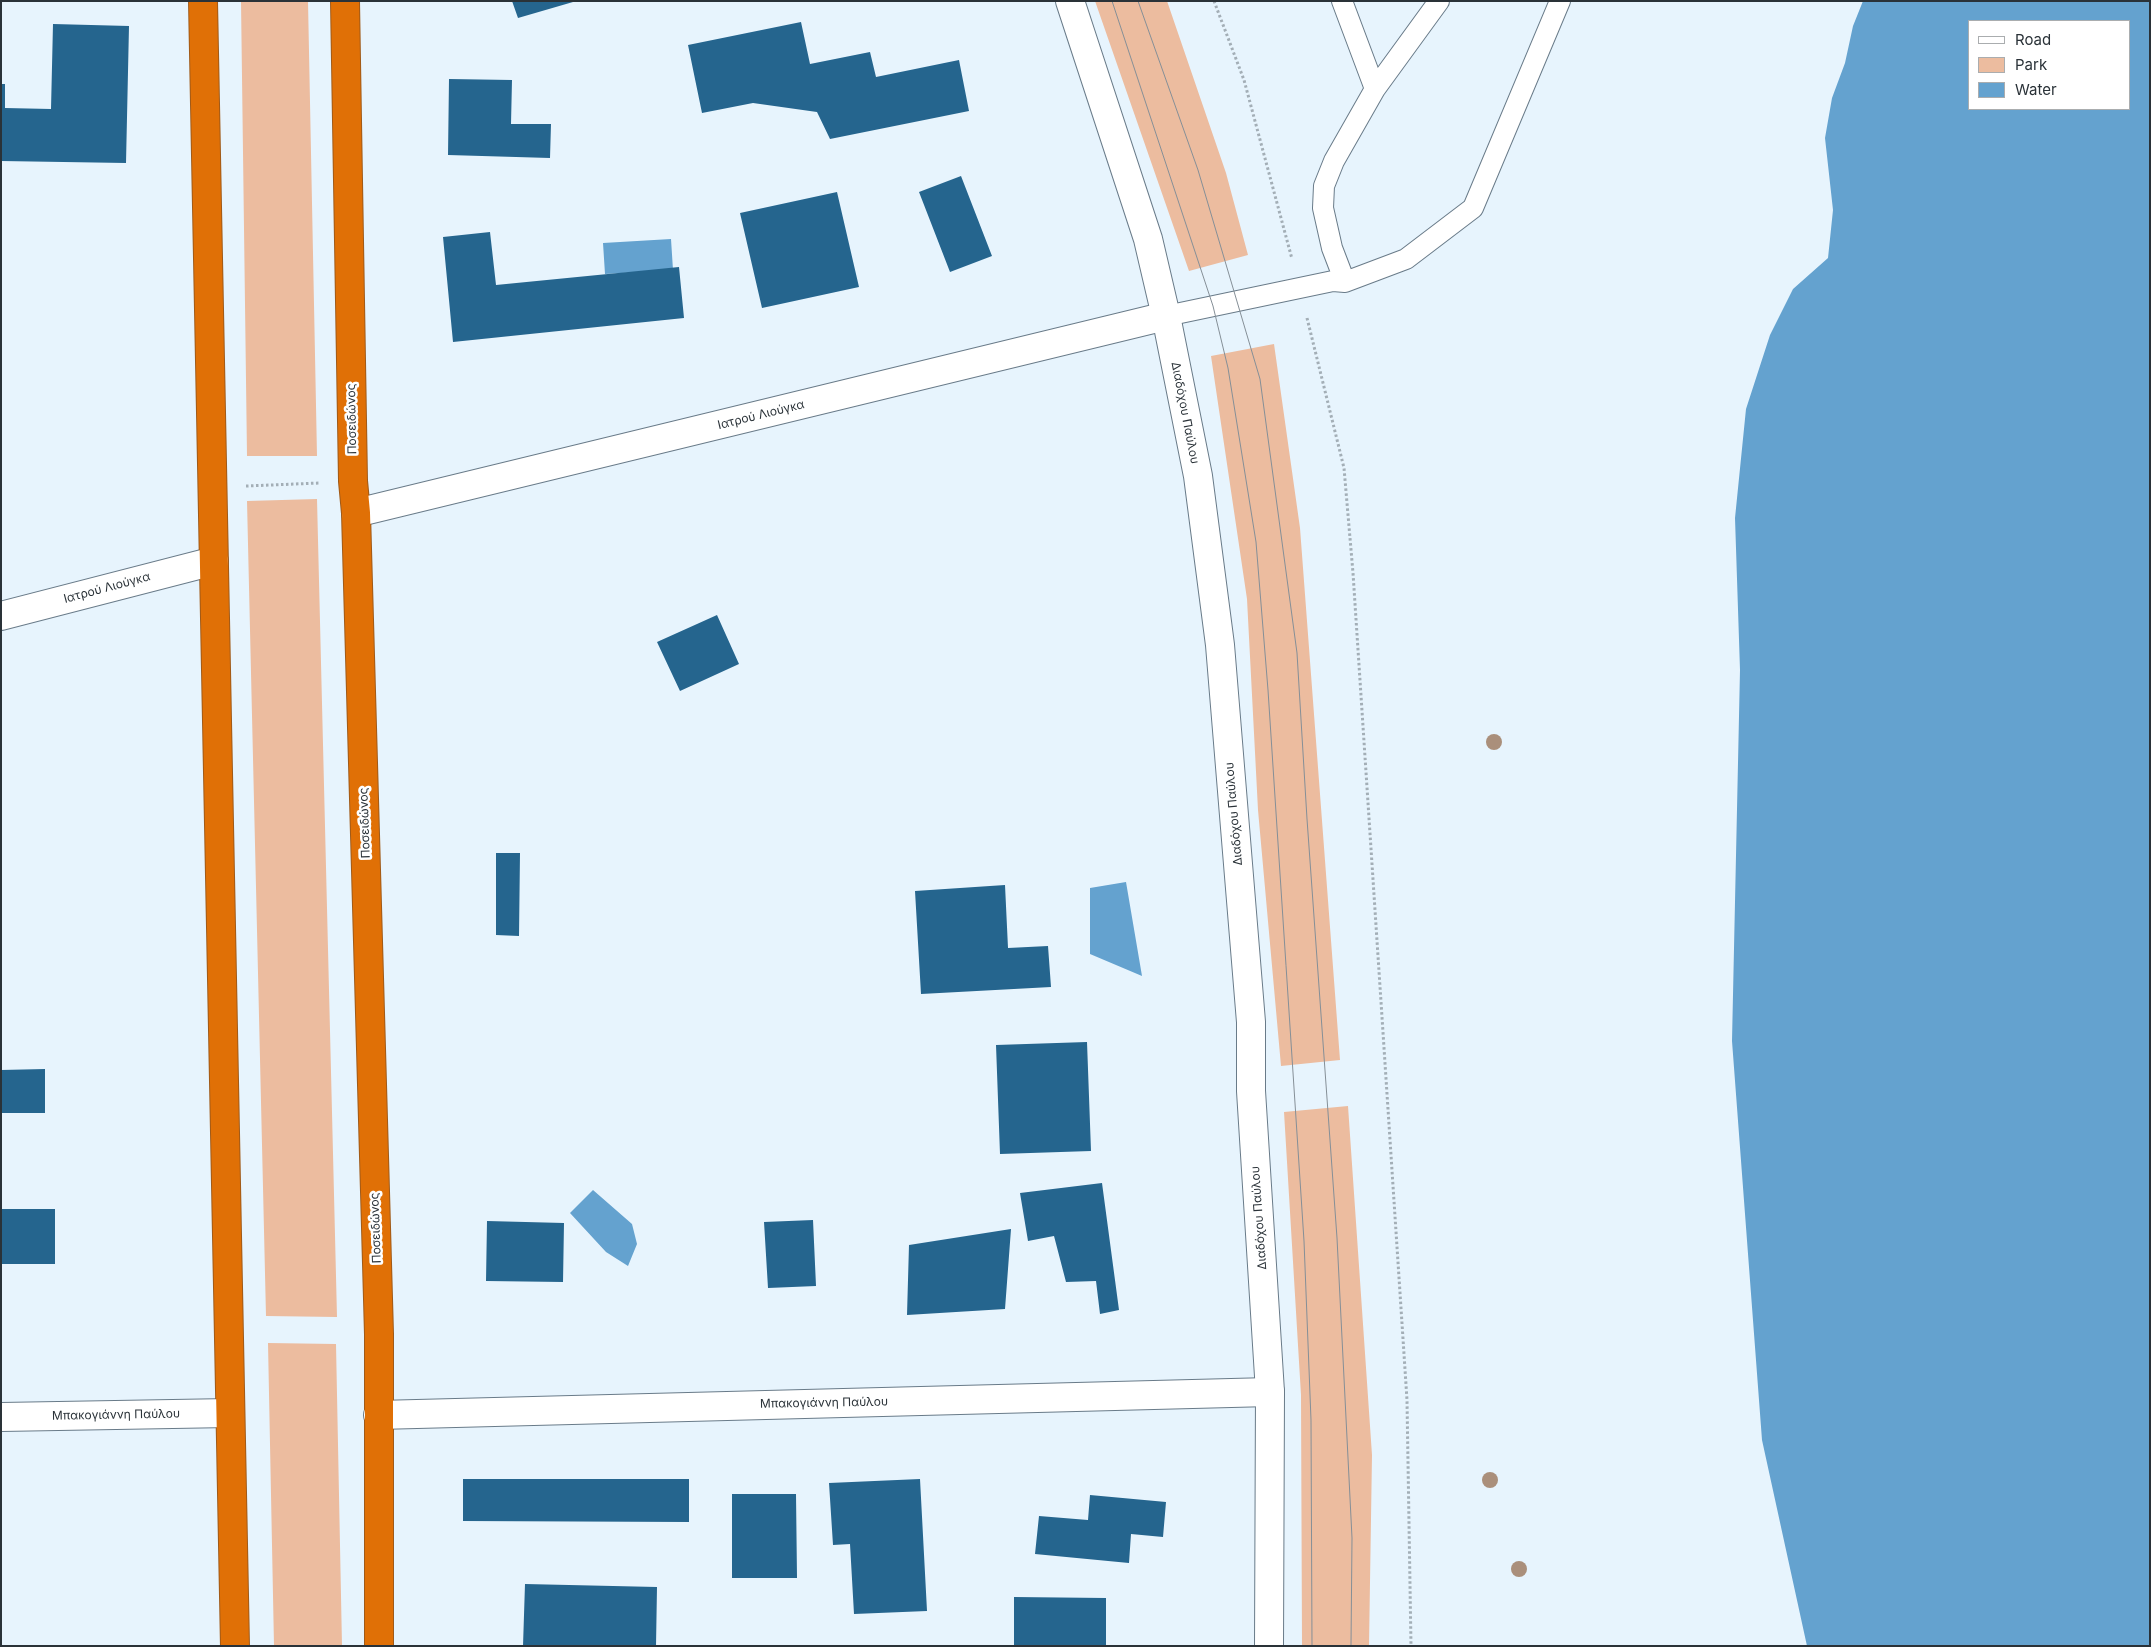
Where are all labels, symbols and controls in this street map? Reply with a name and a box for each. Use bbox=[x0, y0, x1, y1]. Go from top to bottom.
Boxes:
legend bbox=[1968, 20, 2131, 110]
text: Road bbox=[2015, 30, 2051, 49]
text: Park bbox=[2015, 55, 2047, 74]
text: Water bbox=[2015, 80, 2057, 99]
street label: Διαδόχου Παύλου bbox=[1168, 361, 1202, 465]
street label: Ποσειδώνος bbox=[344, 383, 360, 455]
street label: Ιατρού Λιούγκα bbox=[716, 397, 806, 433]
street label: Ιατρού Λιούγκα bbox=[62, 570, 152, 606]
street label: Διαδόχου Παύλου bbox=[1222, 762, 1246, 866]
street label: Ποσειδώνος bbox=[357, 787, 373, 859]
street label: Διαδόχου Παύλου bbox=[1248, 1166, 1270, 1270]
street label: Ποσειδώνος bbox=[368, 1192, 384, 1264]
street label: Μπακογιάννη Παύλου bbox=[760, 1395, 888, 1411]
street label: Μπακογιάννη Παύλου bbox=[52, 1407, 180, 1423]

